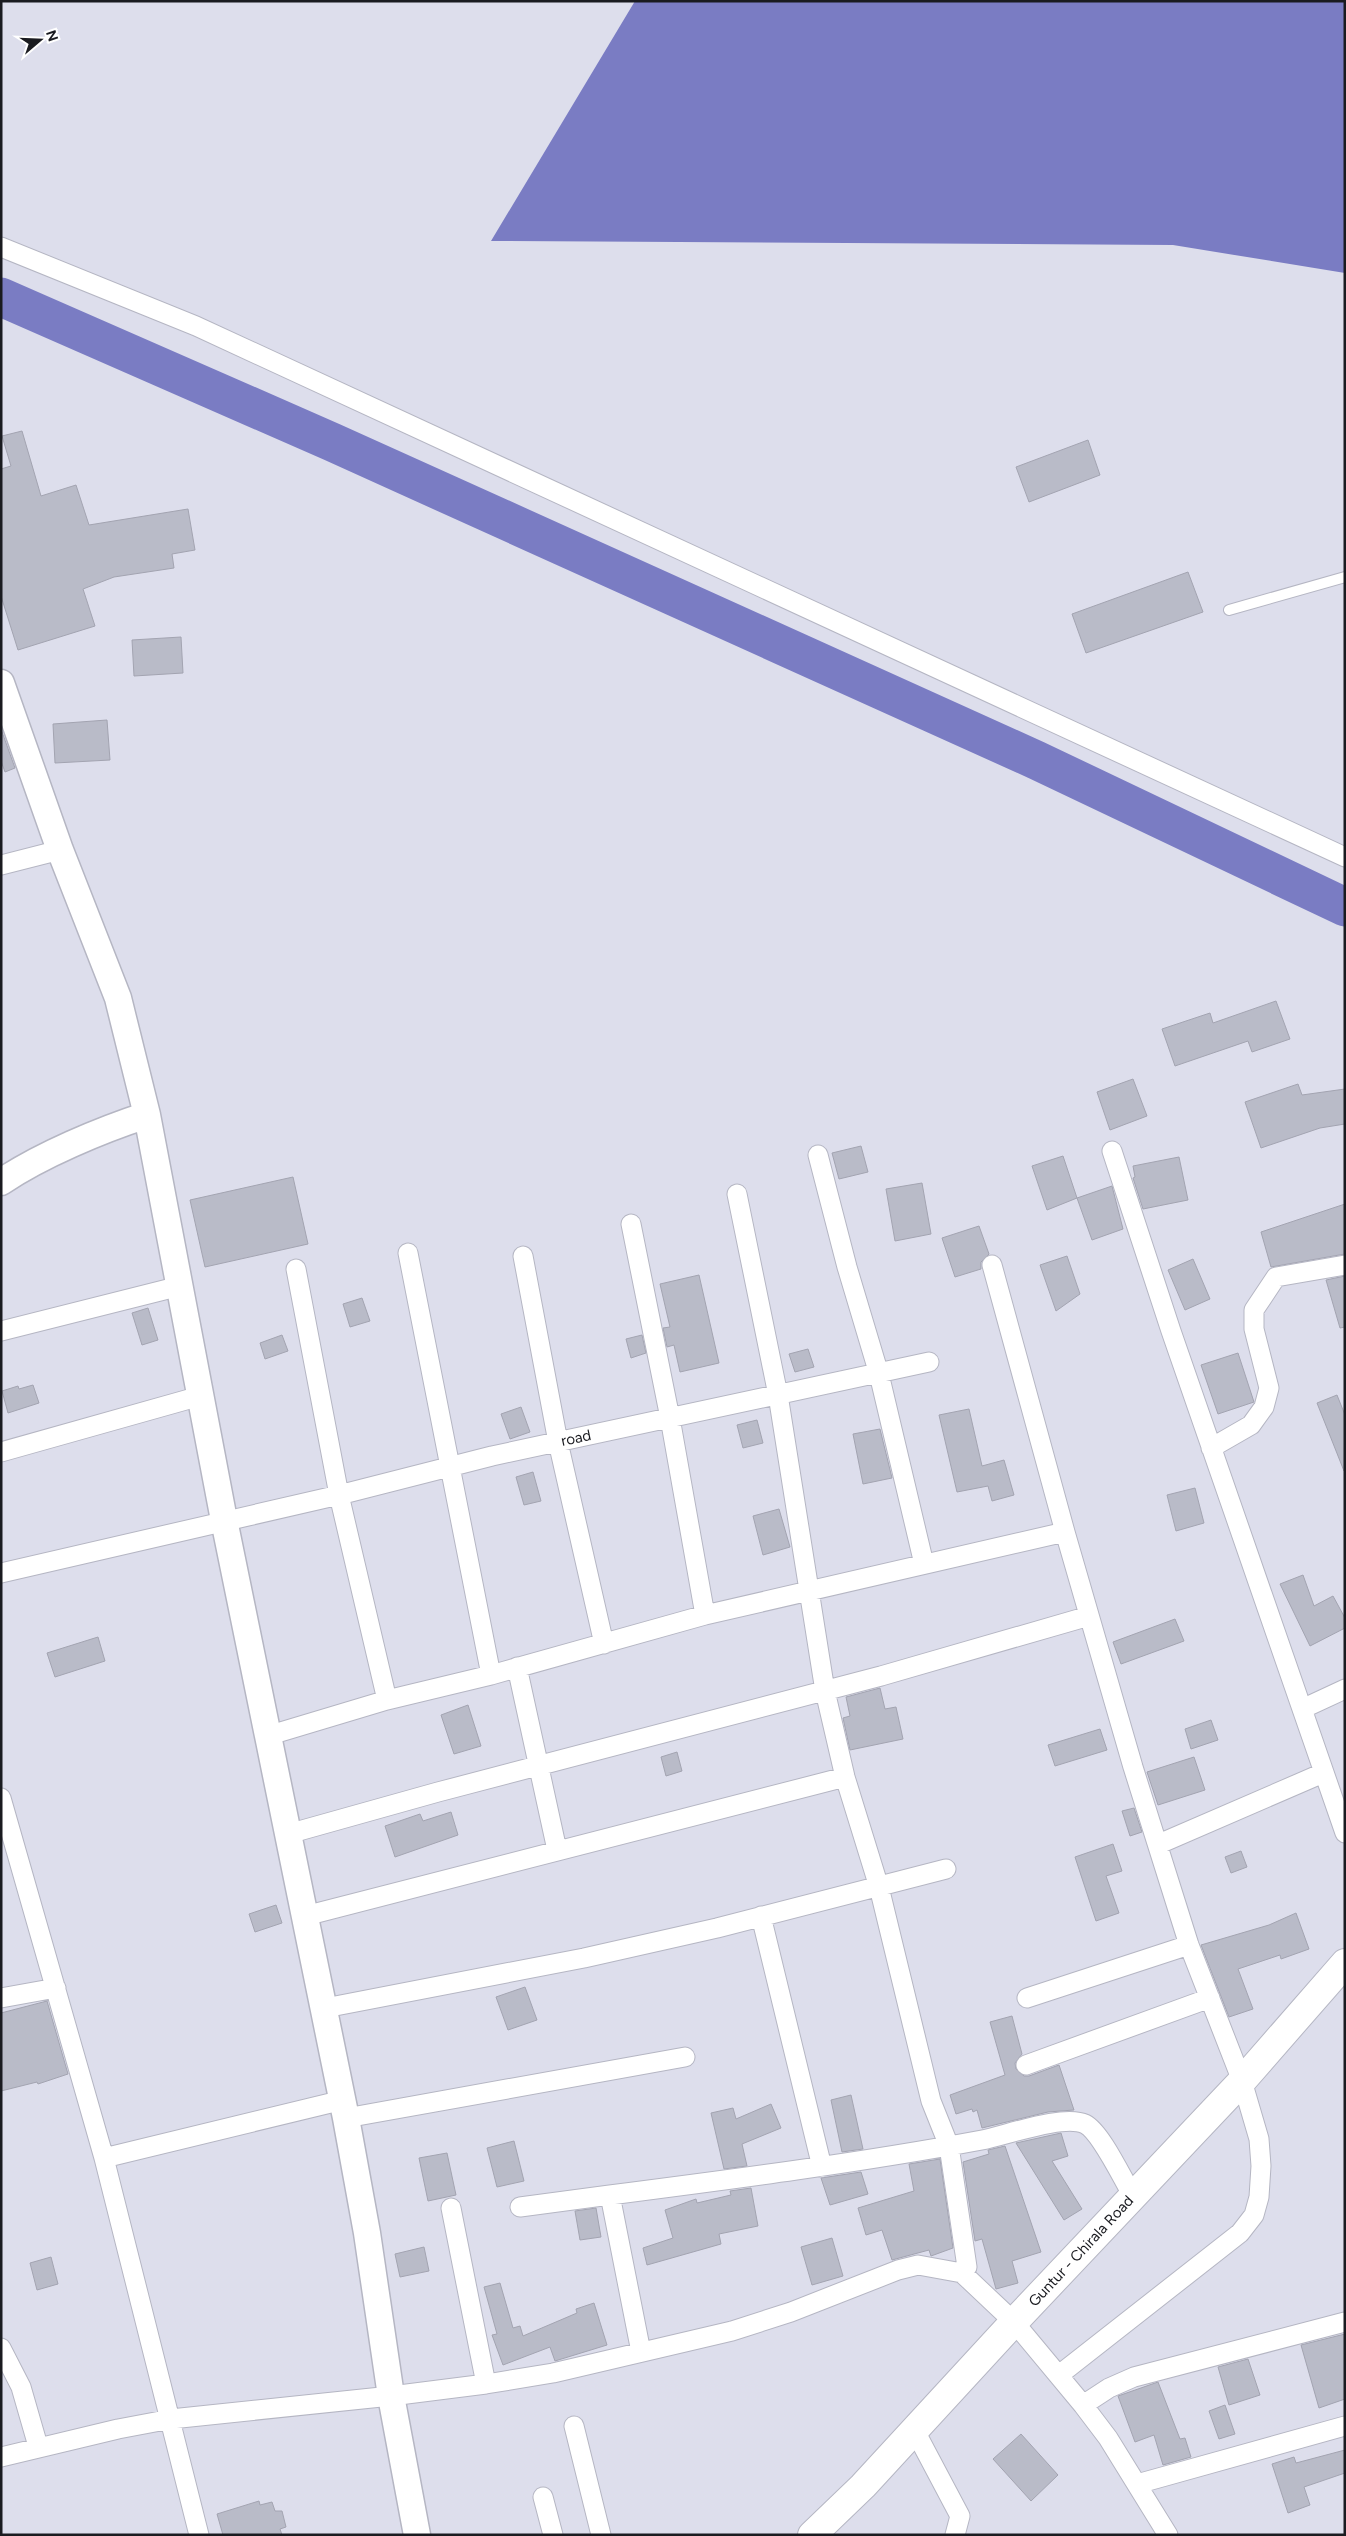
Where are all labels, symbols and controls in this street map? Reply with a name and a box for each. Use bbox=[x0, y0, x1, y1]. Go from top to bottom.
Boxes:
north arrow bbox=[15, 15, 65, 65]
text: N bbox=[42, 28, 62, 44]
street label: road bbox=[559, 1426, 593, 1450]
street label: Guntur - Chirala Road bbox=[1025, 2192, 1137, 2310]

